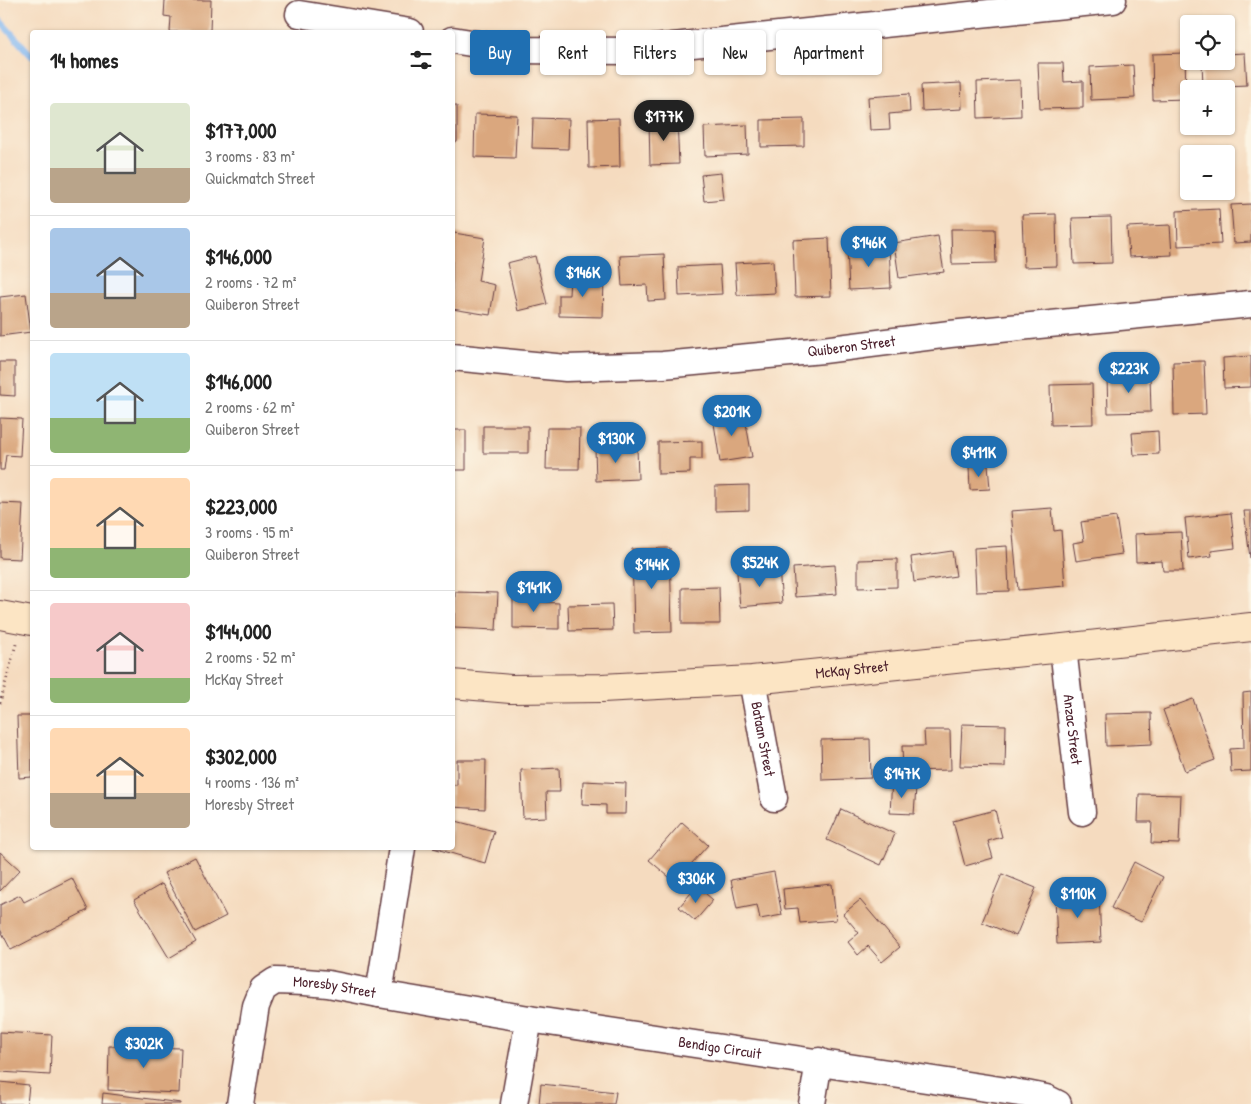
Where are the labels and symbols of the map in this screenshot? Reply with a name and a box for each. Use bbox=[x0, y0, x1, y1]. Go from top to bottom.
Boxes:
pin: $177K bbox=[629, 100, 699, 142]
pin: $146K bbox=[834, 226, 904, 268]
pin: $146K bbox=[548, 256, 618, 298]
street label: Quiberon Street bbox=[807, 330, 897, 361]
pin: $223K bbox=[1094, 352, 1164, 394]
pin: $201K bbox=[697, 394, 767, 437]
pin: $130K bbox=[581, 422, 651, 464]
pin: $411K bbox=[944, 436, 1014, 478]
pin: $524K bbox=[725, 546, 795, 588]
pin: $144K bbox=[617, 548, 687, 590]
pin: $141K bbox=[499, 570, 569, 613]
street label: McKay Street bbox=[814, 655, 890, 683]
street label: Anzac Street bbox=[1058, 693, 1088, 767]
street label: Bataan Street bbox=[746, 700, 781, 779]
pin: $147K bbox=[867, 756, 937, 799]
pin: $306K bbox=[661, 862, 731, 904]
pin: $110K bbox=[1043, 876, 1113, 919]
street label: Moresby Street bbox=[293, 971, 379, 1003]
pin: $302K bbox=[109, 1026, 179, 1069]
street label: Bendigo Circuit bbox=[677, 1031, 764, 1064]

